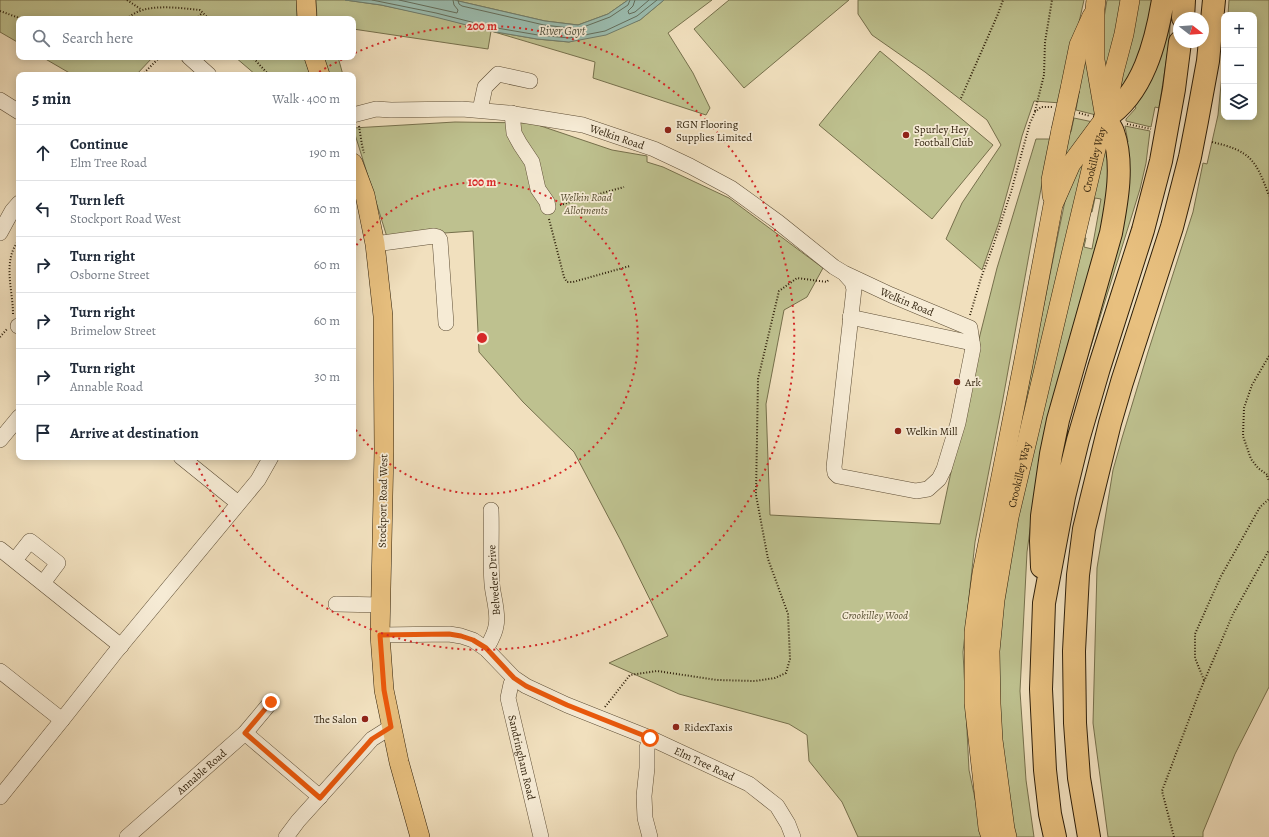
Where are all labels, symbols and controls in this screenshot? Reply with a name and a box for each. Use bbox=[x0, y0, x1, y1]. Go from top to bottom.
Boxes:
north arrow bbox=[1173, 12, 1209, 48]
map controls bbox=[1221, 12, 1257, 120]
button: + bbox=[1221, 12, 1257, 48]
search box bbox=[16, 16, 356, 60]
text: 200 m bbox=[467, 18, 497, 34]
water label: River Goyt bbox=[539, 23, 586, 39]
icon: search bbox=[30, 27, 52, 49]
text: Search here bbox=[62, 28, 133, 48]
button: − bbox=[1221, 48, 1257, 84]
button: layers bbox=[1221, 84, 1257, 120]
text: 5 min bbox=[32, 87, 71, 110]
text: Walk · 400 m bbox=[272, 90, 340, 107]
place label: RGN Flooring Supplies Limited bbox=[676, 117, 752, 145]
street label: Welkin Road bbox=[587, 120, 647, 153]
place label: Spurley Hey Football Club bbox=[914, 122, 974, 150]
marker: RGN Flooring Supplies Limited bbox=[663, 125, 673, 135]
street label: Crookilley Way bbox=[1079, 125, 1110, 194]
marker: Spurley Hey Football Club bbox=[901, 130, 911, 140]
text: Continue bbox=[70, 134, 128, 154]
icon: ahead bbox=[32, 142, 54, 164]
text: 190 m bbox=[309, 144, 340, 161]
text: Elm Tree Road bbox=[70, 154, 147, 171]
text: 100 m bbox=[468, 174, 496, 190]
text: Turn left bbox=[70, 190, 125, 210]
park label: Welkin Road Allotments bbox=[560, 190, 612, 218]
icon: left bbox=[32, 198, 54, 220]
text: 60 m bbox=[314, 200, 340, 217]
text: Stockport Road West bbox=[70, 210, 181, 227]
text: Turn right bbox=[70, 246, 135, 266]
icon: right bbox=[32, 254, 54, 276]
text: 60 m bbox=[314, 256, 340, 273]
text: Osborne Street bbox=[70, 266, 150, 283]
street label: Welkin Road bbox=[877, 283, 936, 320]
text: Turn right bbox=[70, 302, 135, 322]
icon: right bbox=[32, 310, 54, 332]
text: 60 m bbox=[314, 312, 340, 329]
text: Brimelow Street bbox=[70, 322, 156, 339]
centre of rings bbox=[475, 331, 489, 345]
text: Turn right bbox=[70, 358, 135, 378]
icon: right bbox=[32, 366, 54, 388]
text: 30 m bbox=[314, 368, 340, 385]
place label: Ark bbox=[964, 375, 981, 390]
marker: Ark bbox=[952, 377, 962, 387]
text: Annable Road bbox=[70, 378, 143, 395]
icon: arrive bbox=[32, 422, 54, 444]
text: Arrive at destination bbox=[70, 423, 199, 443]
place label: Welkin Mill bbox=[905, 424, 958, 439]
marker: Welkin Mill bbox=[893, 426, 903, 436]
street label: Crookilley Way bbox=[1004, 440, 1034, 509]
street label: Stockport Road West bbox=[375, 454, 391, 548]
street label: Belvedere Drive bbox=[484, 544, 504, 616]
park label: Crookilley Wood bbox=[842, 608, 908, 623]
route end bbox=[262, 693, 280, 711]
place label: The Salon bbox=[314, 712, 357, 727]
street label: Sandringham Road bbox=[505, 713, 539, 801]
marker: The Salon bbox=[360, 714, 370, 724]
place label: RidexTaxis bbox=[684, 720, 733, 735]
marker: RidexTaxis bbox=[671, 722, 681, 732]
route start bbox=[641, 729, 659, 747]
street label: Elm Tree Road bbox=[672, 743, 737, 784]
street label: Annable Road bbox=[172, 745, 229, 798]

